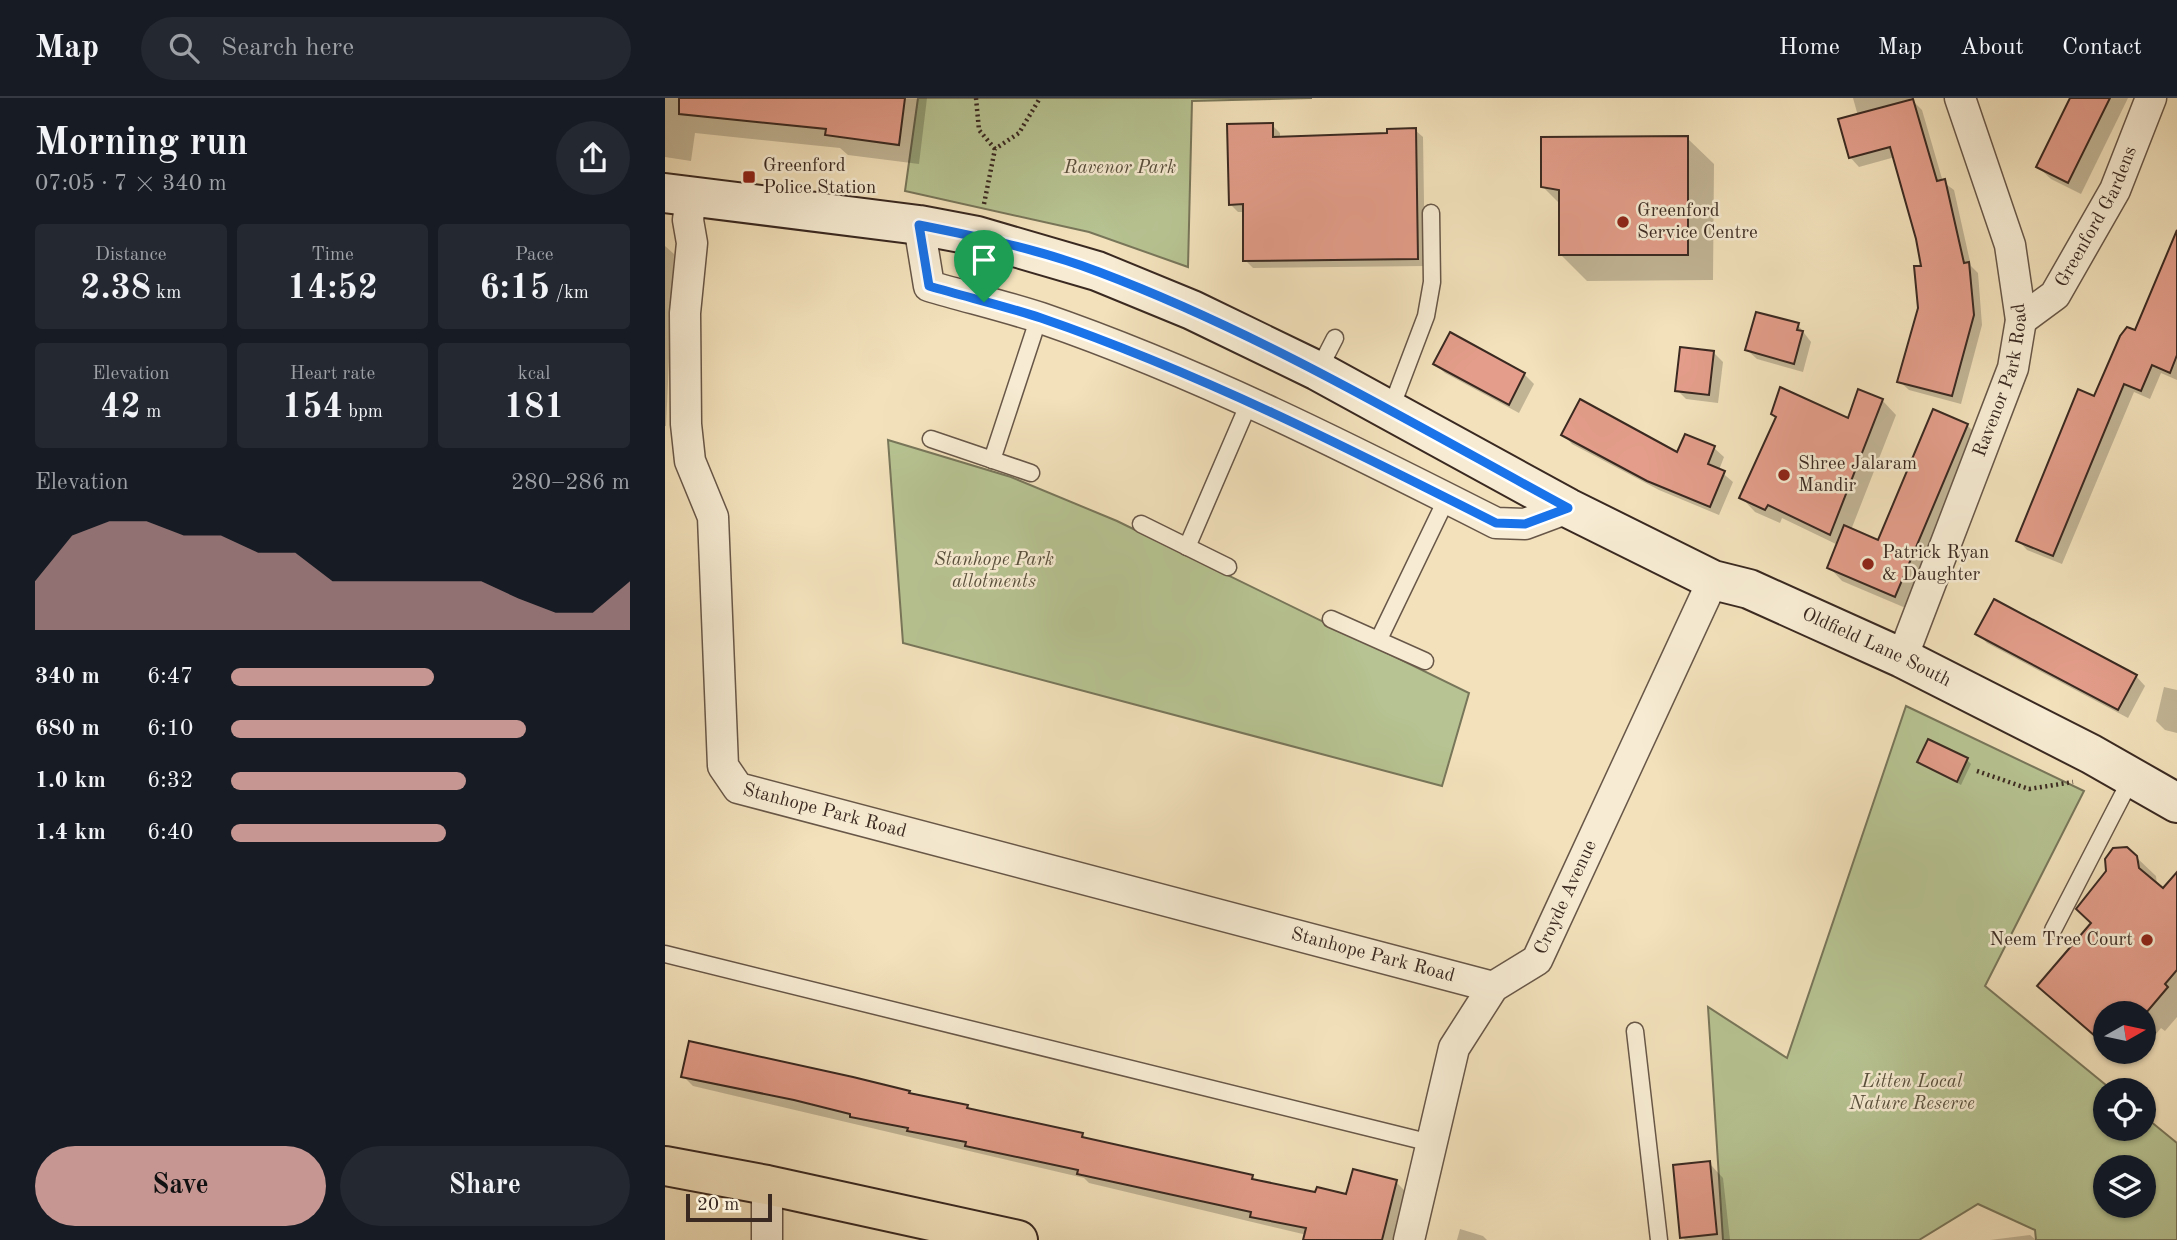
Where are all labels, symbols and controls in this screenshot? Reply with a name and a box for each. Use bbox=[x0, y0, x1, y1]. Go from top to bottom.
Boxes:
search box bbox=[141, 17, 631, 80]
icon: search bbox=[165, 29, 203, 67]
text: Map bbox=[35, 32, 99, 65]
text: Search here bbox=[221, 35, 354, 61]
text: Home bbox=[1779, 36, 1840, 60]
text: Map bbox=[1878, 36, 1922, 60]
text: About bbox=[1960, 36, 2024, 60]
text: Contact bbox=[2062, 36, 2142, 60]
button: share bbox=[556, 121, 630, 195]
text: Morning run bbox=[35, 125, 248, 163]
street label: Greenford Gardens bbox=[2052, 144, 2141, 290]
place label: Greenford Police Station bbox=[763, 157, 876, 198]
park label: Ravenor Park bbox=[1063, 159, 1176, 178]
marker: Greenford Police Station bbox=[741, 169, 757, 185]
text: 07:05 · 7 × 340 m bbox=[35, 172, 227, 195]
place label: Greenford Service Centre bbox=[1637, 202, 1758, 243]
marker: Greenford Service Centre bbox=[1615, 214, 1631, 230]
pin bbox=[954, 230, 1014, 302]
icon: arrive bbox=[965, 241, 1003, 279]
text: Distance bbox=[95, 246, 167, 265]
text: Time bbox=[311, 246, 354, 265]
text: Pace bbox=[515, 246, 553, 265]
text: 2.38 bbox=[80, 271, 151, 306]
text: 14:52 bbox=[287, 271, 378, 306]
text: 6:15 bbox=[479, 271, 550, 306]
text: km bbox=[151, 284, 181, 303]
text: /km bbox=[550, 284, 589, 303]
street label: Ravenor Park Road bbox=[1970, 302, 2031, 460]
text: Elevation bbox=[92, 365, 169, 384]
text: Heart rate bbox=[290, 365, 375, 384]
text: kcal bbox=[518, 365, 551, 384]
text: 42 bbox=[100, 390, 141, 425]
text: 154 bbox=[282, 390, 343, 425]
text: 181 bbox=[504, 390, 565, 425]
text: m bbox=[141, 403, 161, 422]
text: bpm bbox=[343, 403, 383, 422]
place label: Shree Jalaram Mandir bbox=[1798, 455, 1917, 496]
marker: Shree Jalaram Mandir bbox=[1776, 467, 1792, 483]
text: Elevation bbox=[35, 471, 129, 494]
text: 280–286 m bbox=[511, 471, 630, 494]
place label: Patrick Ryan & Daughter bbox=[1882, 544, 1989, 585]
park label: Stanhope Park allotments bbox=[934, 551, 1054, 592]
marker: Patrick Ryan & Daughter bbox=[1860, 556, 1876, 572]
street label: Oldfield Lane South bbox=[1799, 605, 1954, 691]
text: 340 m bbox=[35, 665, 100, 688]
text: 6:47 bbox=[147, 665, 193, 688]
text: 680 m bbox=[35, 717, 100, 740]
text: 6:10 bbox=[147, 717, 193, 740]
text: 1.0 km bbox=[35, 769, 106, 792]
text: 6:32 bbox=[147, 769, 193, 792]
street label: Stanhope Park Road bbox=[741, 780, 909, 842]
text: 1.4 km bbox=[35, 821, 106, 844]
text: 6:40 bbox=[147, 821, 193, 844]
street label: Croyde Avenue bbox=[1531, 838, 1600, 958]
street label: Stanhope Park Road bbox=[1289, 925, 1457, 986]
place label: Neem Tree Court bbox=[1990, 931, 2133, 950]
marker: Neem Tree Court bbox=[2139, 932, 2155, 948]
north arrow bbox=[2093, 1001, 2156, 1064]
map controls bbox=[2093, 1001, 2156, 1218]
park label: Litten Local Nature Reserve bbox=[1848, 1073, 1975, 1114]
button: locate bbox=[2093, 1078, 2156, 1141]
button: Save bbox=[35, 1146, 326, 1226]
button: Share bbox=[340, 1146, 630, 1226]
button: layers bbox=[2093, 1155, 2156, 1218]
scale bar bbox=[686, 1191, 772, 1223]
text: 20 m bbox=[697, 1196, 739, 1215]

